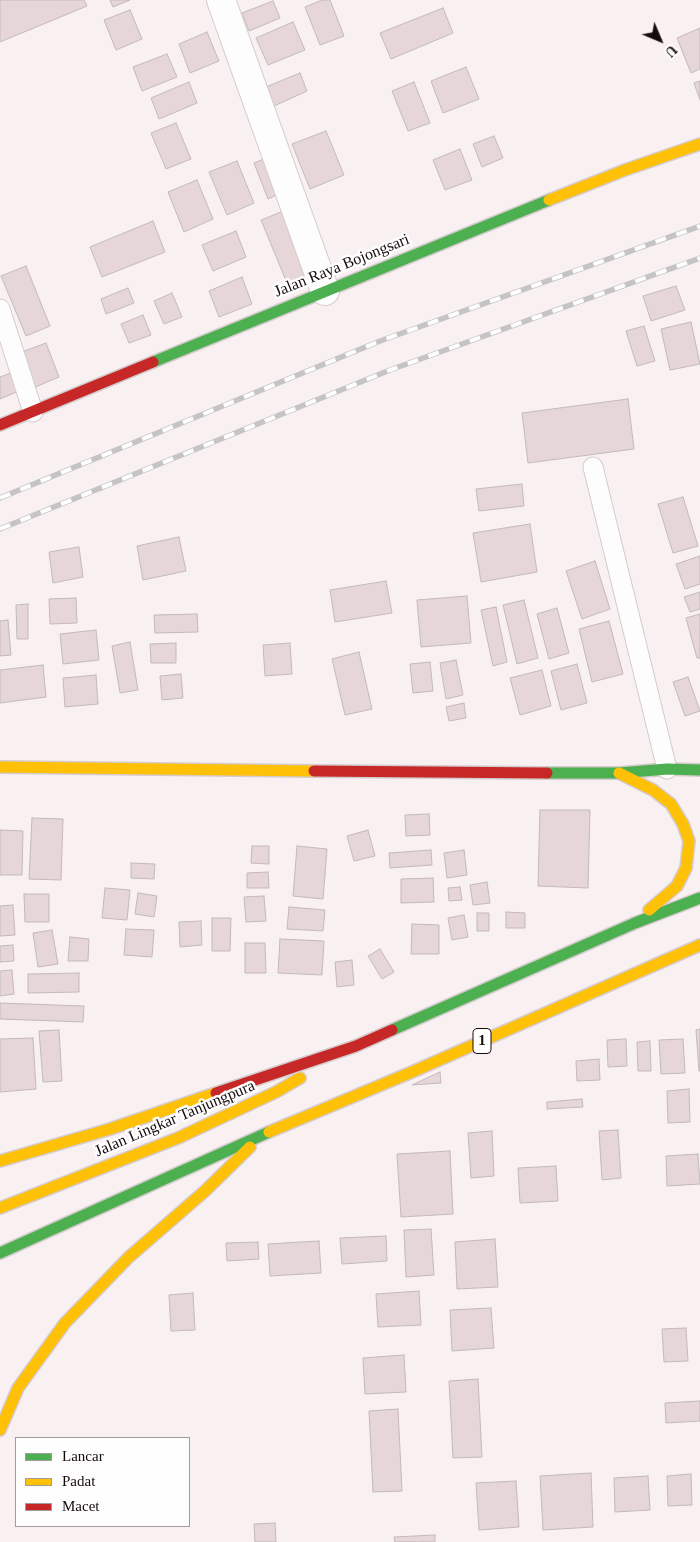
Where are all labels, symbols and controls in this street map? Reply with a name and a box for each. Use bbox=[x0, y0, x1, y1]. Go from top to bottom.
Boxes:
north arrow bbox=[635, 15, 685, 65]
text: U bbox=[662, 42, 680, 60]
street label: Jalan Raya Bojongsari bbox=[272, 230, 412, 302]
road number: 1 bbox=[473, 1028, 491, 1054]
street label: Jalan Lingkar Tanjungpura bbox=[92, 1077, 258, 1161]
legend bbox=[15, 1437, 190, 1527]
text: Lancar bbox=[62, 1448, 104, 1464]
text: Padat bbox=[62, 1473, 95, 1489]
text: Macet bbox=[62, 1498, 99, 1514]

